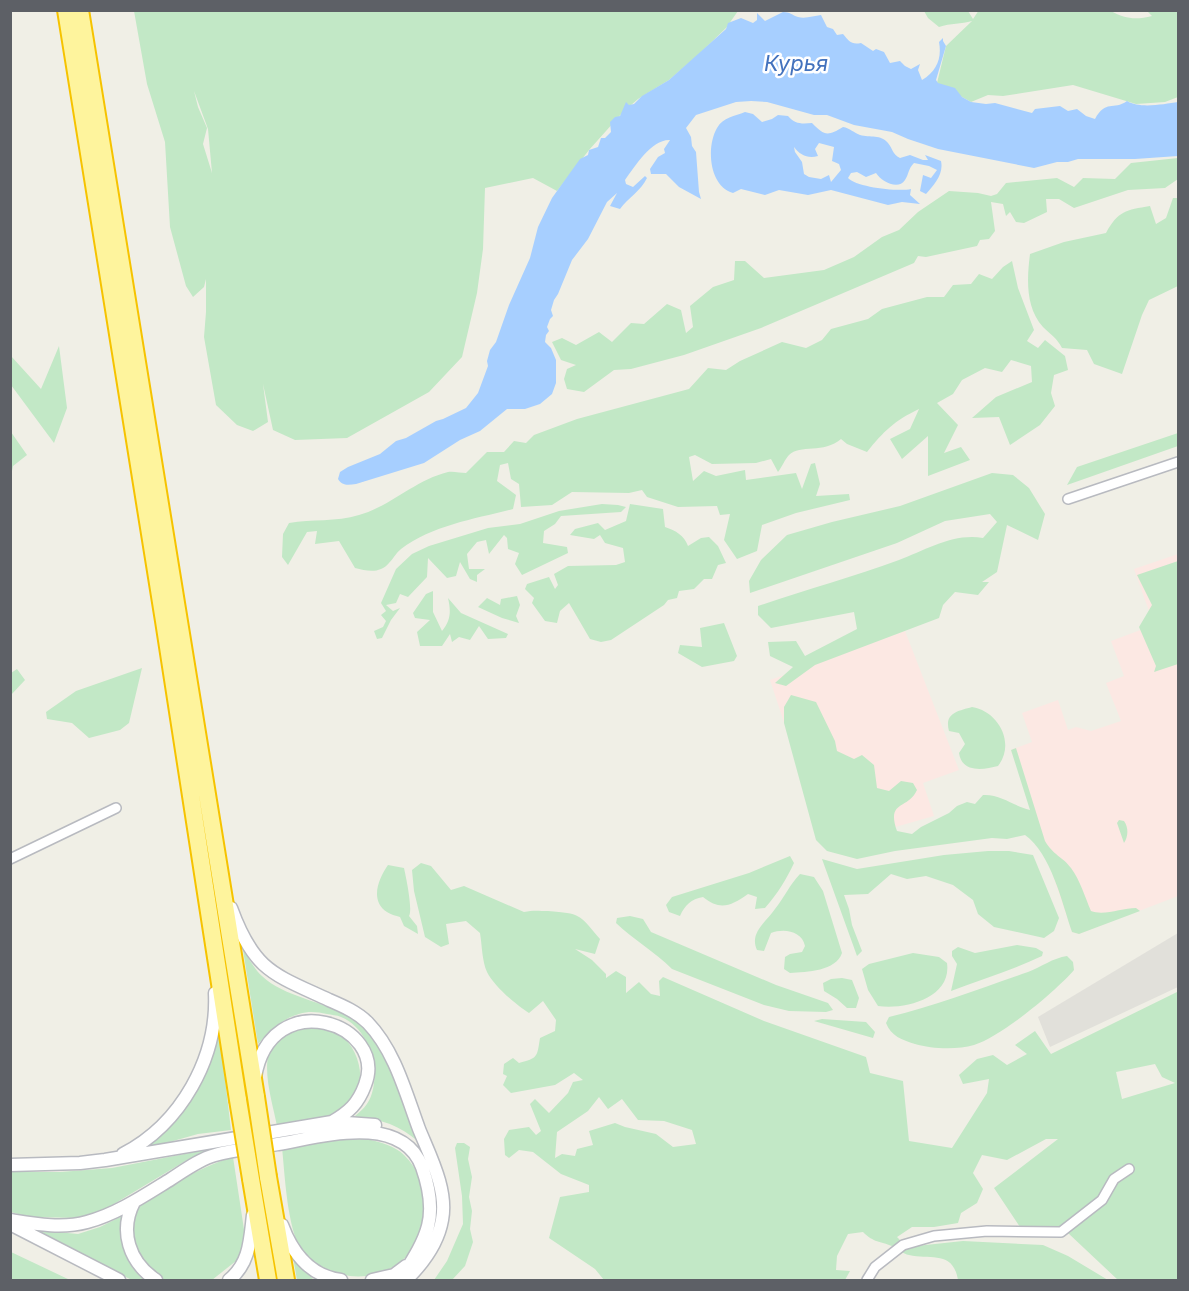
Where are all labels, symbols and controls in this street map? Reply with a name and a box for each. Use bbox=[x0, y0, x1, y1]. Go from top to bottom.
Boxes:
water label: Курья bbox=[764, 50, 828, 76]

